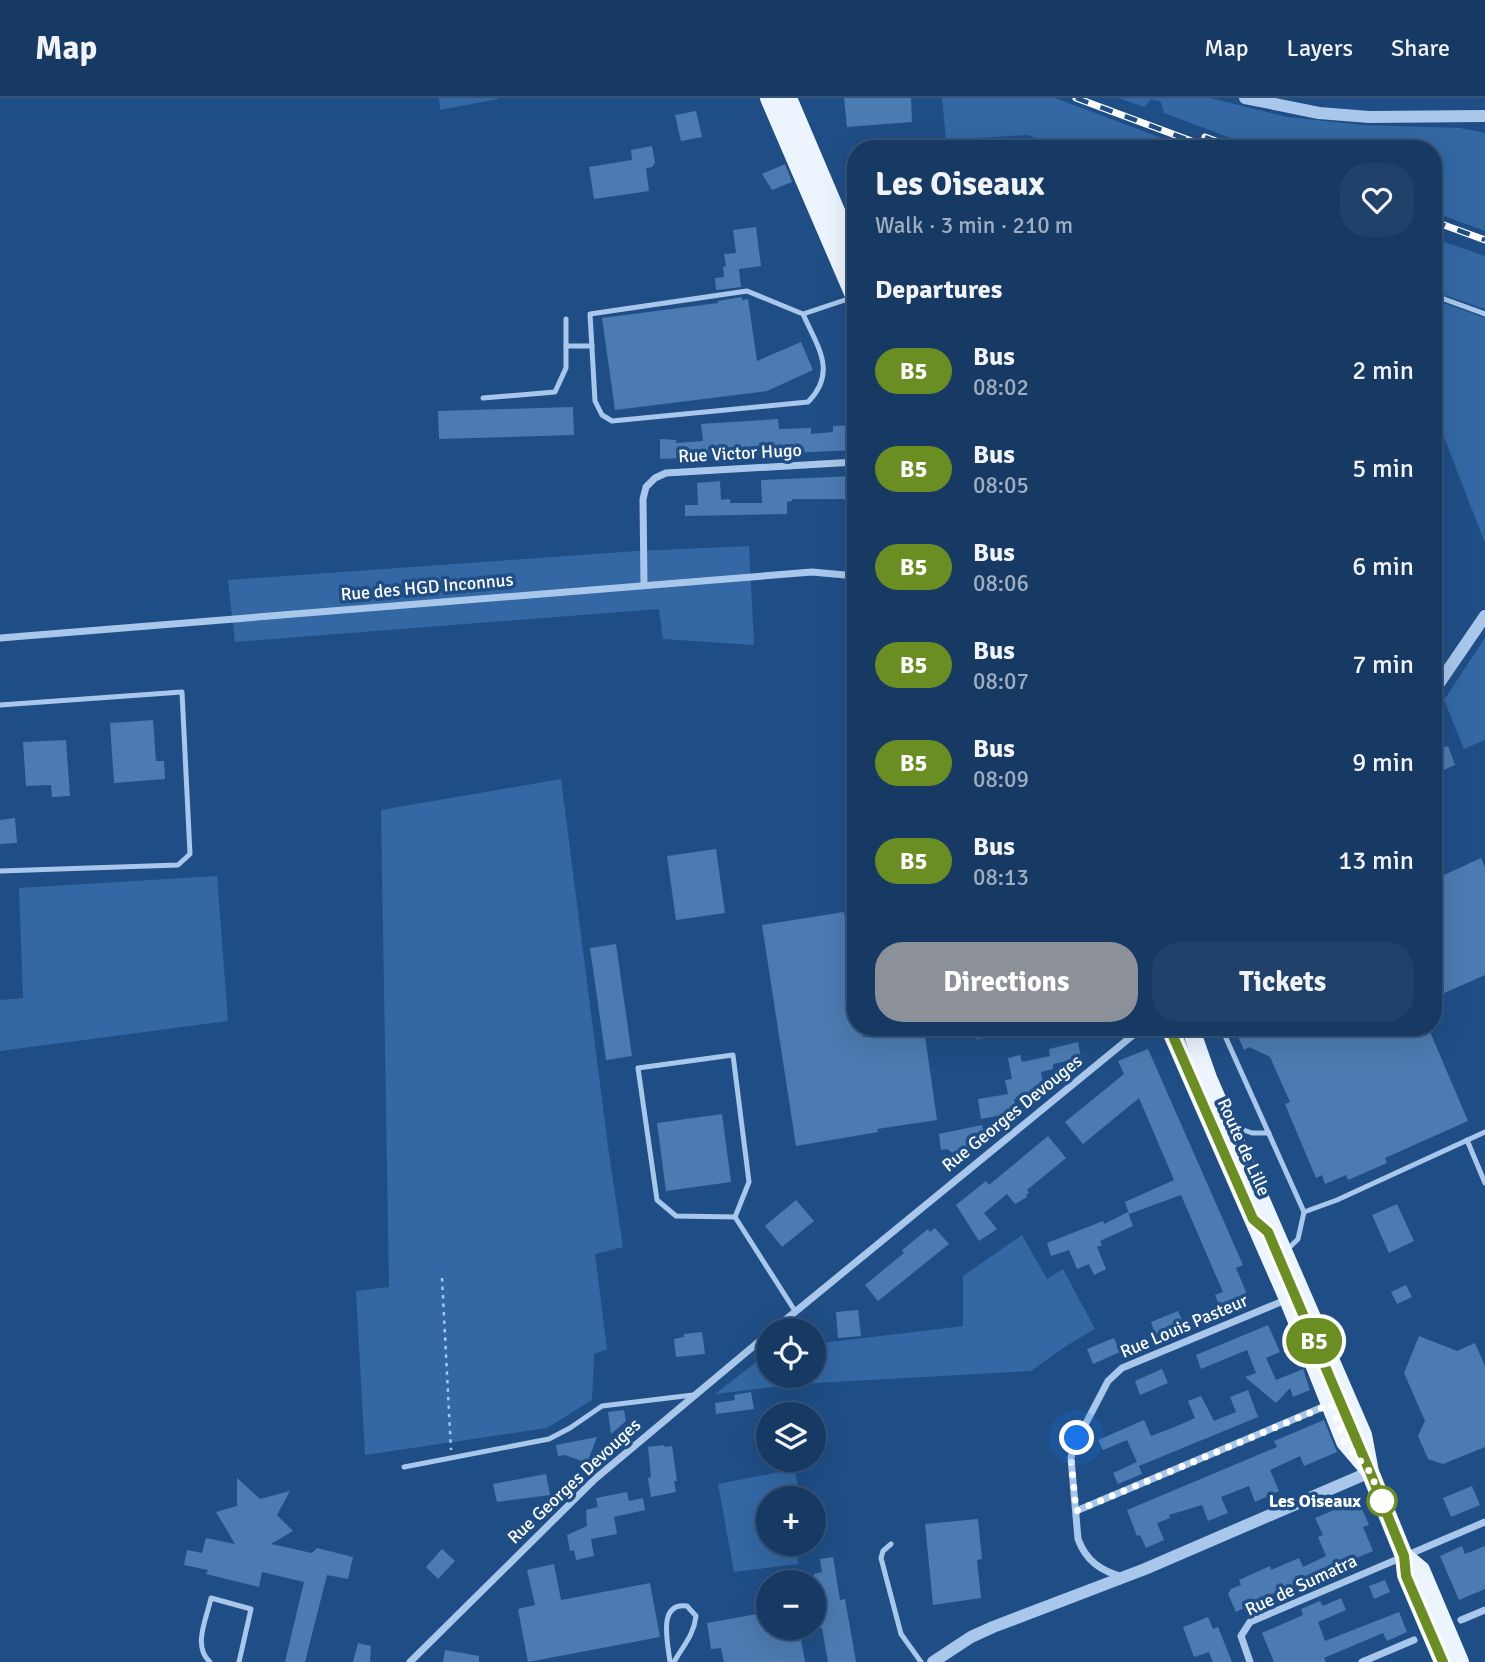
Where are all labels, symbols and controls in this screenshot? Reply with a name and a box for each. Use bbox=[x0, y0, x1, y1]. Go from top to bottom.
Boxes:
text: Map bbox=[35, 28, 97, 69]
text: Map bbox=[1204, 33, 1249, 63]
text: Layers bbox=[1287, 33, 1353, 63]
text: Share bbox=[1391, 33, 1450, 63]
button: heart bbox=[1340, 163, 1414, 237]
text: Les Oiseaux bbox=[875, 164, 1044, 205]
text: Walk · 3 min · 210 m bbox=[875, 211, 1073, 240]
text: Departures bbox=[875, 274, 1002, 306]
text: Bus bbox=[973, 341, 1015, 373]
text: 2 min bbox=[1352, 355, 1414, 387]
text: B5 bbox=[900, 356, 927, 386]
text: 08:02 bbox=[973, 373, 1029, 402]
street label: Rue Victor Hugo bbox=[678, 439, 802, 467]
text: Bus bbox=[973, 439, 1015, 471]
text: 5 min bbox=[1352, 453, 1414, 485]
text: B5 bbox=[900, 454, 927, 484]
text: 08:05 bbox=[973, 471, 1029, 500]
text: Bus bbox=[973, 537, 1015, 569]
text: 6 min bbox=[1352, 551, 1414, 583]
text: B5 bbox=[900, 552, 927, 582]
street label: Rue des HGD Inconnus bbox=[340, 568, 514, 606]
text: 08:06 bbox=[973, 569, 1029, 598]
text: Bus bbox=[973, 635, 1015, 667]
text: 7 min bbox=[1352, 649, 1414, 681]
text: B5 bbox=[900, 650, 927, 680]
text: 08:07 bbox=[973, 667, 1029, 696]
text: Bus bbox=[973, 733, 1015, 765]
text: 9 min bbox=[1352, 747, 1414, 779]
text: B5 bbox=[900, 748, 927, 778]
text: 08:09 bbox=[973, 765, 1029, 794]
text: Bus bbox=[973, 831, 1015, 863]
text: 13 min bbox=[1338, 845, 1414, 877]
text: B5 bbox=[900, 846, 927, 876]
text: 08:13 bbox=[973, 863, 1029, 892]
button: Directions bbox=[875, 942, 1138, 1022]
button: Tickets bbox=[1152, 942, 1414, 1022]
street label: Rue Georges Devouges bbox=[937, 1050, 1087, 1176]
street label: Route de Lille bbox=[1213, 1095, 1275, 1199]
street label: Rue Louis Pasteur bbox=[1117, 1289, 1251, 1363]
map controls bbox=[756, 1318, 826, 1640]
button: locate bbox=[756, 1318, 826, 1388]
line badge: B5 bbox=[1282, 1318, 1346, 1364]
text: B5 bbox=[1300, 1326, 1328, 1356]
button: layers bbox=[756, 1402, 826, 1472]
street label: Rue Georges Devouges bbox=[503, 1414, 645, 1548]
your location bbox=[1059, 1420, 1094, 1455]
button: + bbox=[756, 1486, 826, 1556]
marker: Les Oiseaux bbox=[1367, 1486, 1397, 1516]
place label: Les Oiseaux bbox=[1269, 1490, 1361, 1512]
street label: Rue de Sumatra bbox=[1242, 1550, 1360, 1620]
button: − bbox=[756, 1570, 826, 1640]

